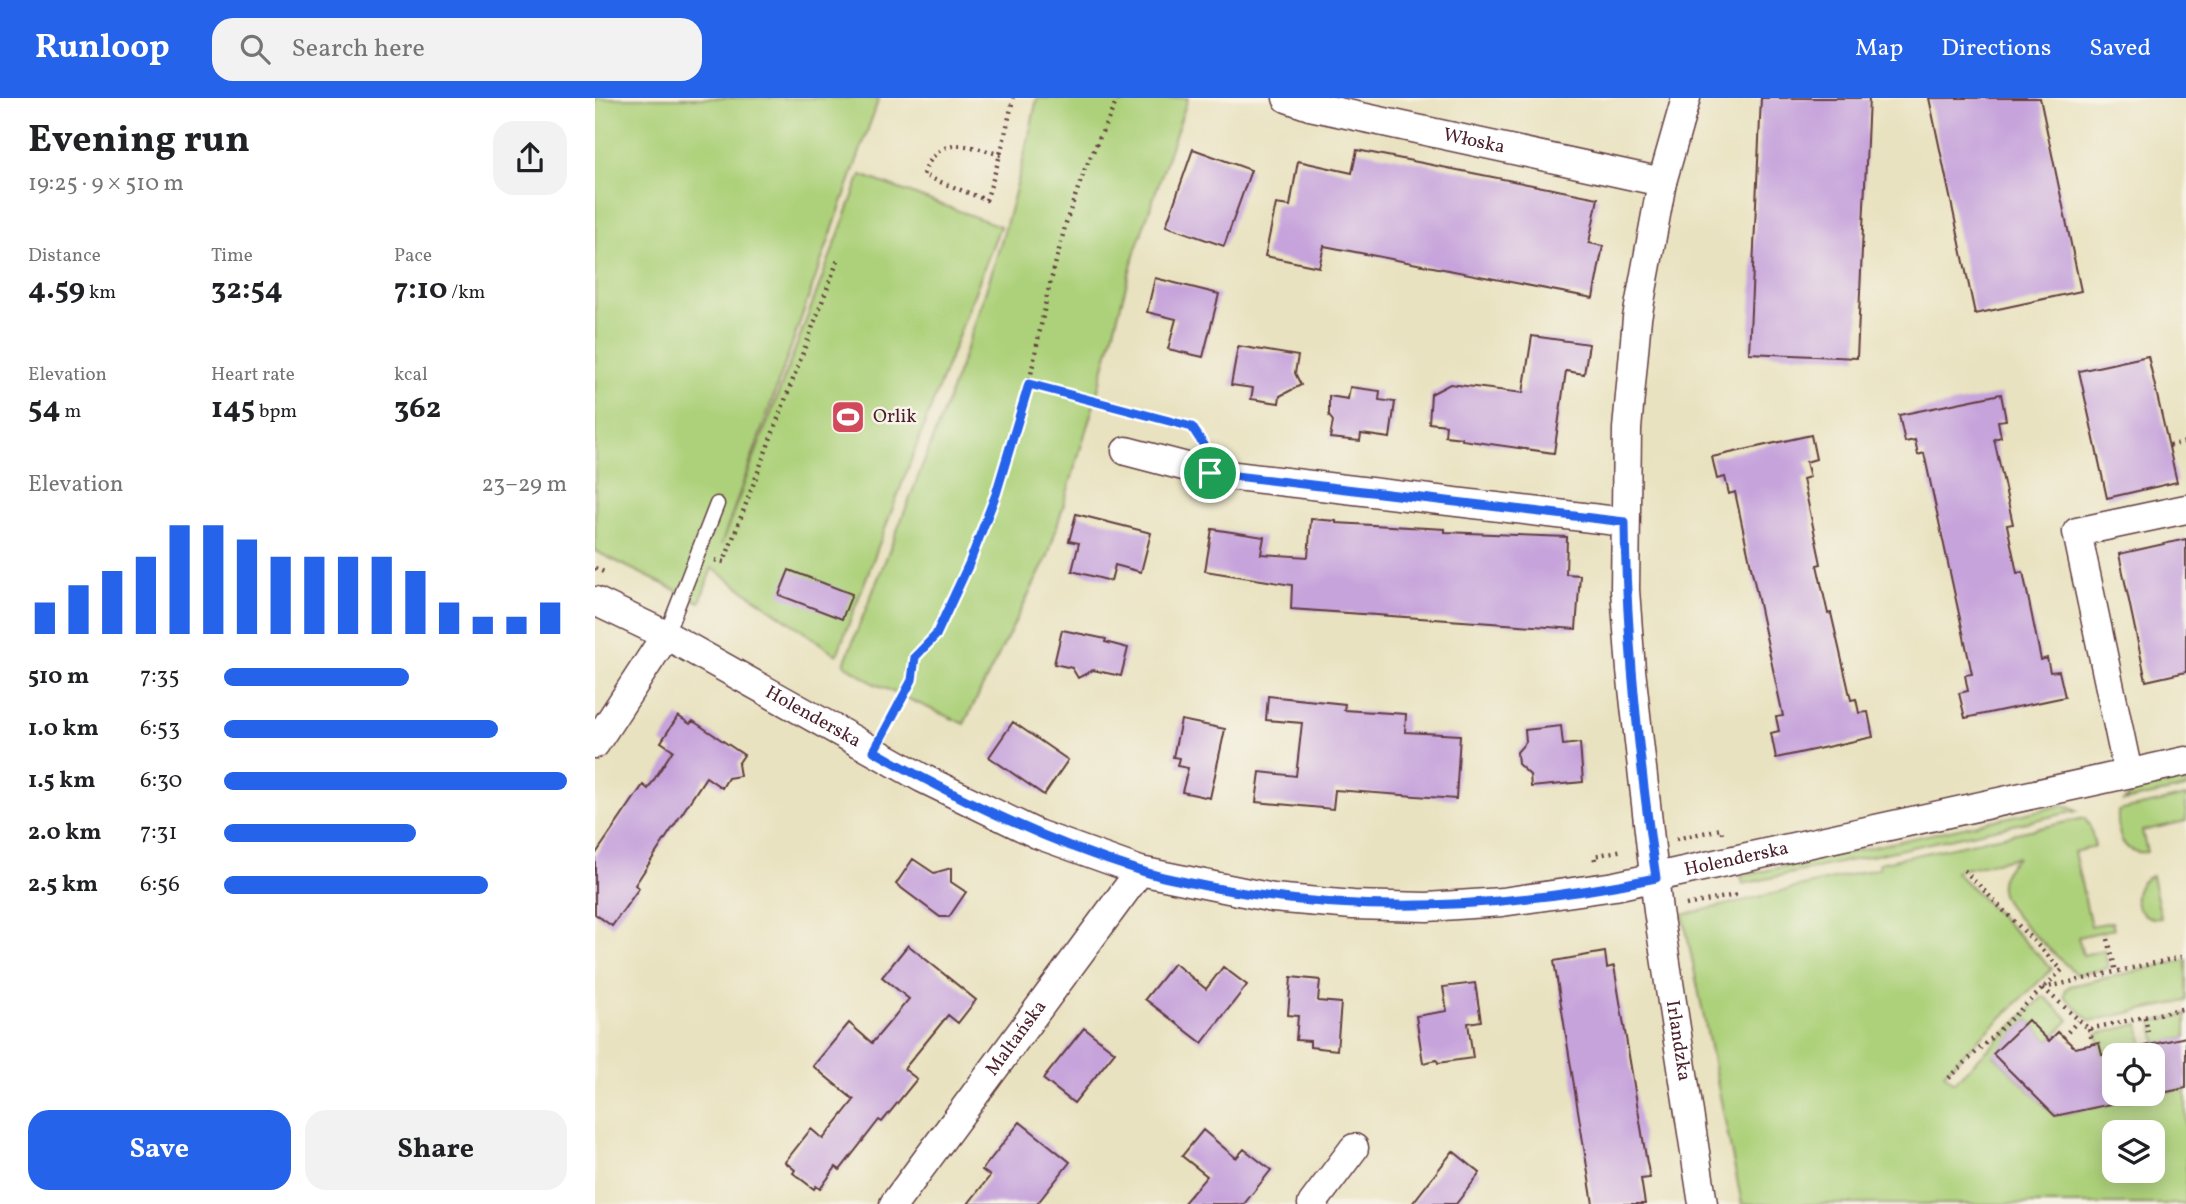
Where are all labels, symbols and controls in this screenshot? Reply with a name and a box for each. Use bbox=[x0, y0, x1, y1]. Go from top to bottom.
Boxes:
search box bbox=[212, 18, 702, 81]
text: Runloop bbox=[35, 26, 170, 72]
icon: search bbox=[236, 30, 274, 68]
text: Search here bbox=[292, 31, 425, 67]
text: Map bbox=[1855, 32, 1903, 66]
text: Directions bbox=[1941, 32, 2051, 66]
text: Saved bbox=[2089, 32, 2151, 66]
text: Evening run bbox=[28, 115, 250, 168]
button: share bbox=[493, 121, 567, 195]
street label: Włoska bbox=[1441, 122, 1507, 161]
text: 19:25 · 9 × 510 m bbox=[28, 168, 184, 200]
text: Distance bbox=[28, 243, 101, 269]
text: Time bbox=[211, 243, 253, 269]
text: Pace bbox=[394, 243, 432, 269]
text: 4.59 bbox=[28, 269, 85, 311]
text: 32:54 bbox=[211, 269, 283, 311]
text: 7:10 bbox=[394, 269, 447, 311]
text: km bbox=[85, 280, 116, 306]
text: /km bbox=[447, 280, 485, 306]
text: Elevation bbox=[28, 362, 107, 388]
text: Heart rate bbox=[211, 362, 295, 388]
text: kcal bbox=[394, 362, 428, 388]
text: 54 bbox=[28, 388, 61, 430]
text: 145 bbox=[211, 388, 255, 430]
text: 362 bbox=[394, 388, 441, 430]
sports icon: Orlik bbox=[829, 398, 867, 436]
text: m bbox=[61, 399, 81, 425]
text: bpm bbox=[255, 399, 297, 425]
place label: Orlik bbox=[873, 404, 917, 430]
pin bbox=[1180, 443, 1240, 503]
icon: arrive bbox=[1191, 454, 1229, 492]
text: Elevation bbox=[28, 469, 124, 501]
text: 23–29 m bbox=[482, 469, 567, 501]
text: 510 m bbox=[28, 661, 89, 693]
text: 7:35 bbox=[140, 661, 179, 693]
street label: Holenderska bbox=[760, 680, 866, 754]
text: 1.0 km bbox=[28, 713, 99, 745]
text: 6:53 bbox=[140, 713, 180, 745]
text: 1.5 km bbox=[28, 765, 95, 797]
text: 6:30 bbox=[140, 765, 182, 797]
text: 2.0 km bbox=[28, 817, 101, 849]
text: 7:31 bbox=[140, 817, 177, 849]
street label: Holenderska bbox=[1682, 835, 1791, 883]
text: 2.5 km bbox=[28, 869, 98, 901]
text: 6:56 bbox=[140, 869, 180, 901]
street label: Maltańska bbox=[980, 995, 1053, 1082]
street label: Irlandzka bbox=[1659, 999, 1697, 1083]
map controls bbox=[2102, 1043, 2165, 1183]
button: locate bbox=[2102, 1043, 2165, 1106]
button: Save bbox=[28, 1110, 291, 1190]
button: Share bbox=[305, 1110, 567, 1190]
button: layers bbox=[2102, 1120, 2165, 1183]

